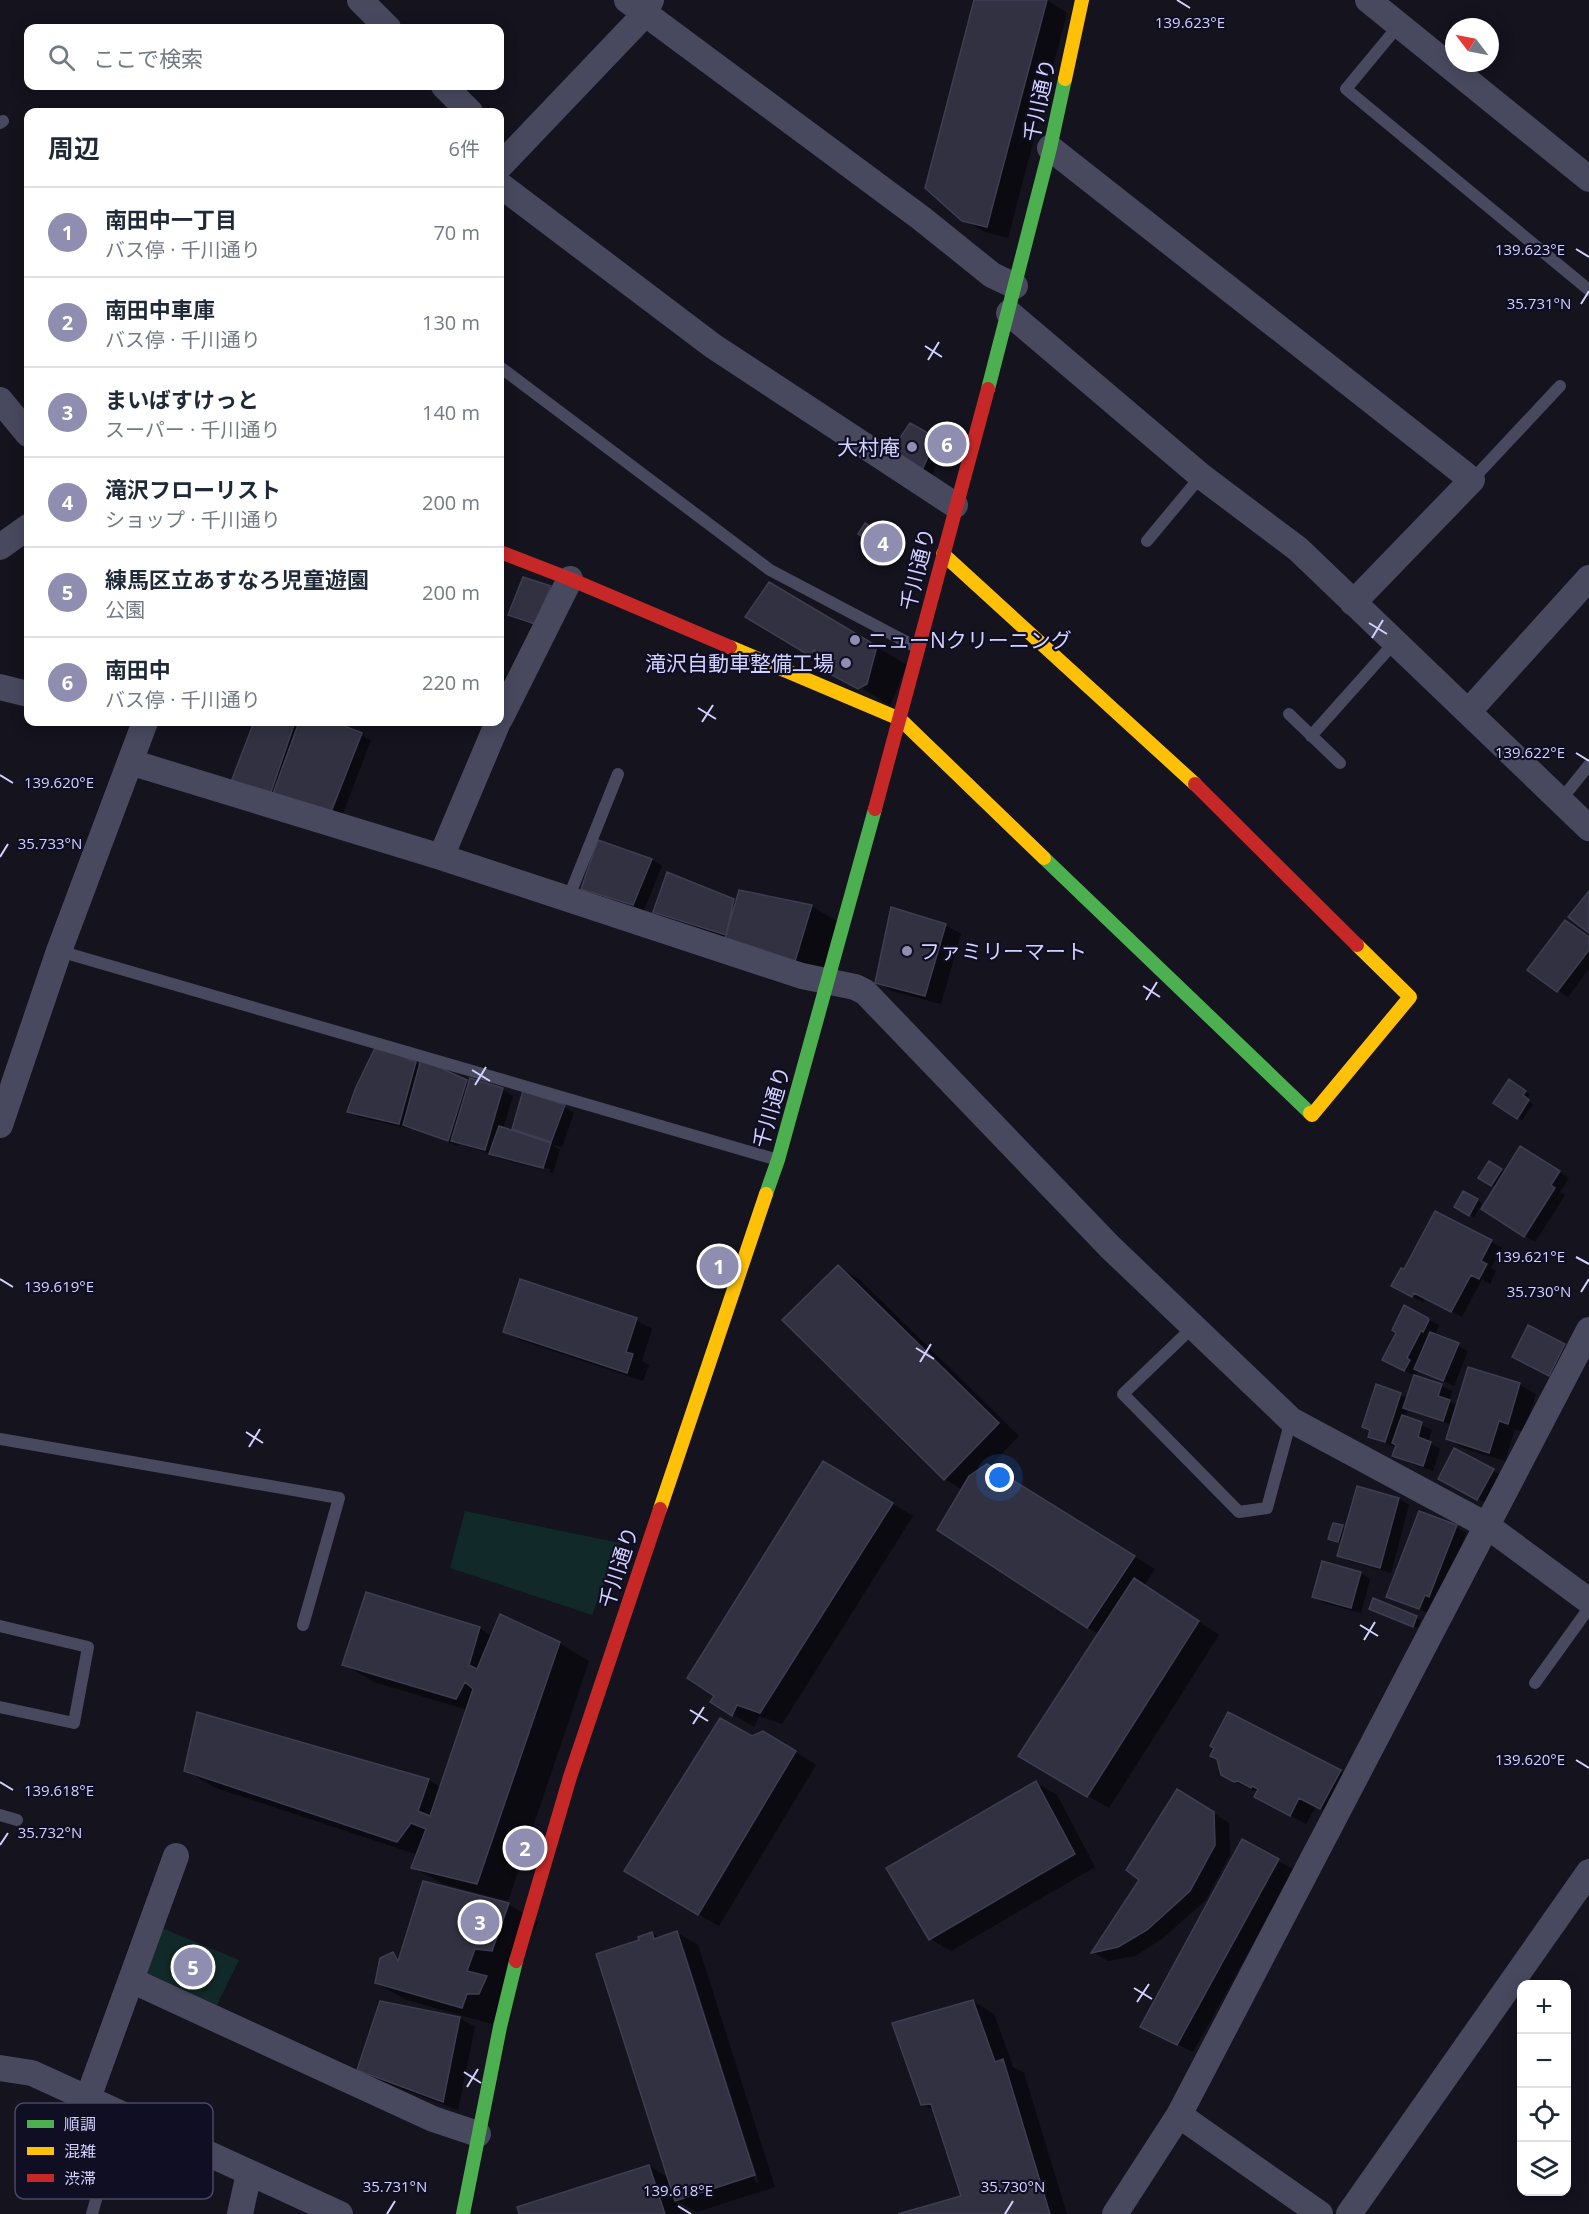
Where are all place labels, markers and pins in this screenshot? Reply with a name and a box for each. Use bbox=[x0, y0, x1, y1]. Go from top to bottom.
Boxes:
pin: 6 bbox=[928, 422, 966, 466]
place label: 大村庵 bbox=[837, 433, 900, 461]
marker: 大村庵 bbox=[905, 440, 919, 454]
pin: 4 bbox=[864, 520, 902, 566]
place label: ニューNクリーニング bbox=[867, 626, 1072, 654]
marker: ニューNクリーニング bbox=[848, 633, 862, 647]
place label: 滝沢自動車整備工場 bbox=[645, 649, 834, 677]
marker: 滝沢自動車整備工場 bbox=[839, 656, 853, 670]
place label: ファミリーマート bbox=[919, 937, 1087, 965]
marker: ファミリーマート bbox=[900, 944, 914, 958]
pin: 1 bbox=[700, 1244, 738, 1288]
pin: 2 bbox=[506, 1826, 544, 1870]
pin: 3 bbox=[460, 1900, 500, 1944]
pin: 5 bbox=[174, 1944, 212, 1990]

